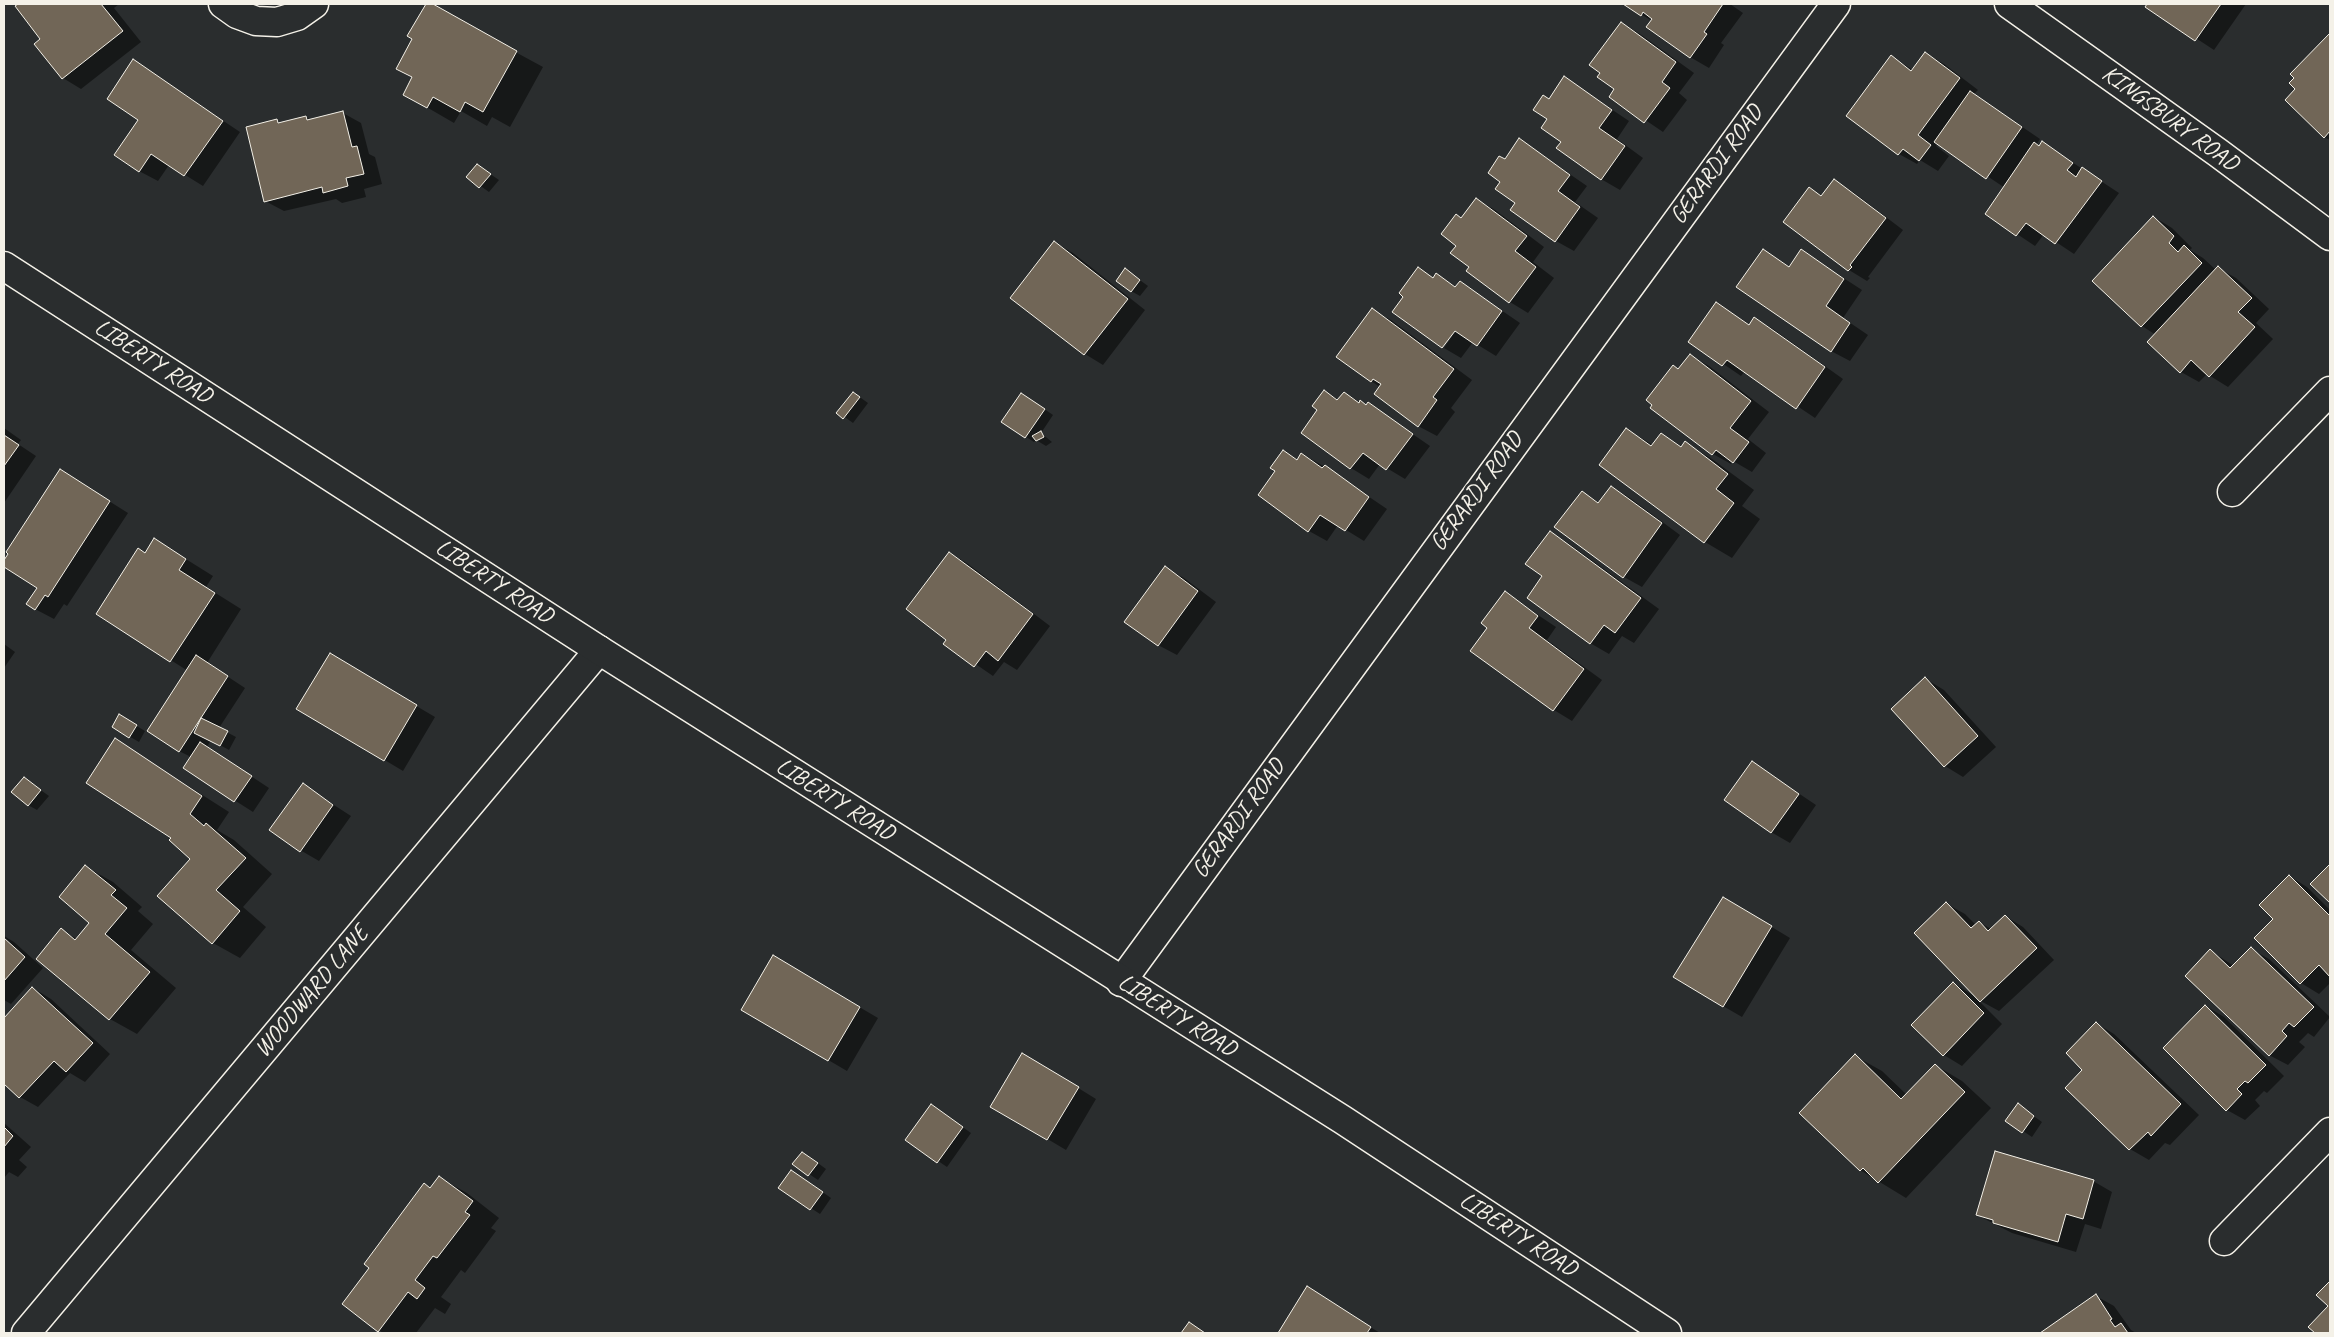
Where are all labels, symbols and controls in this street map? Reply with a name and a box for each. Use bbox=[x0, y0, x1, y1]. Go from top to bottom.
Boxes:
street label: KINGSBURY ROAD bbox=[2096, 60, 2244, 178]
street label: GERARDI ROAD bbox=[1664, 100, 1770, 230]
street label: LIBERTY ROAD bbox=[89, 313, 217, 411]
street label: GERARDI ROAD bbox=[1424, 427, 1530, 557]
street label: LIBERTY ROAD bbox=[430, 533, 558, 631]
street label: LIBERTY ROAD bbox=[770, 752, 900, 848]
street label: GERARDI ROAD bbox=[1186, 754, 1292, 884]
street label: WOODWARD LANE bbox=[249, 921, 375, 1063]
street label: LIBERTY ROAD bbox=[1112, 968, 1242, 1064]
street label: LIBERTY ROAD bbox=[1454, 1186, 1582, 1284]

